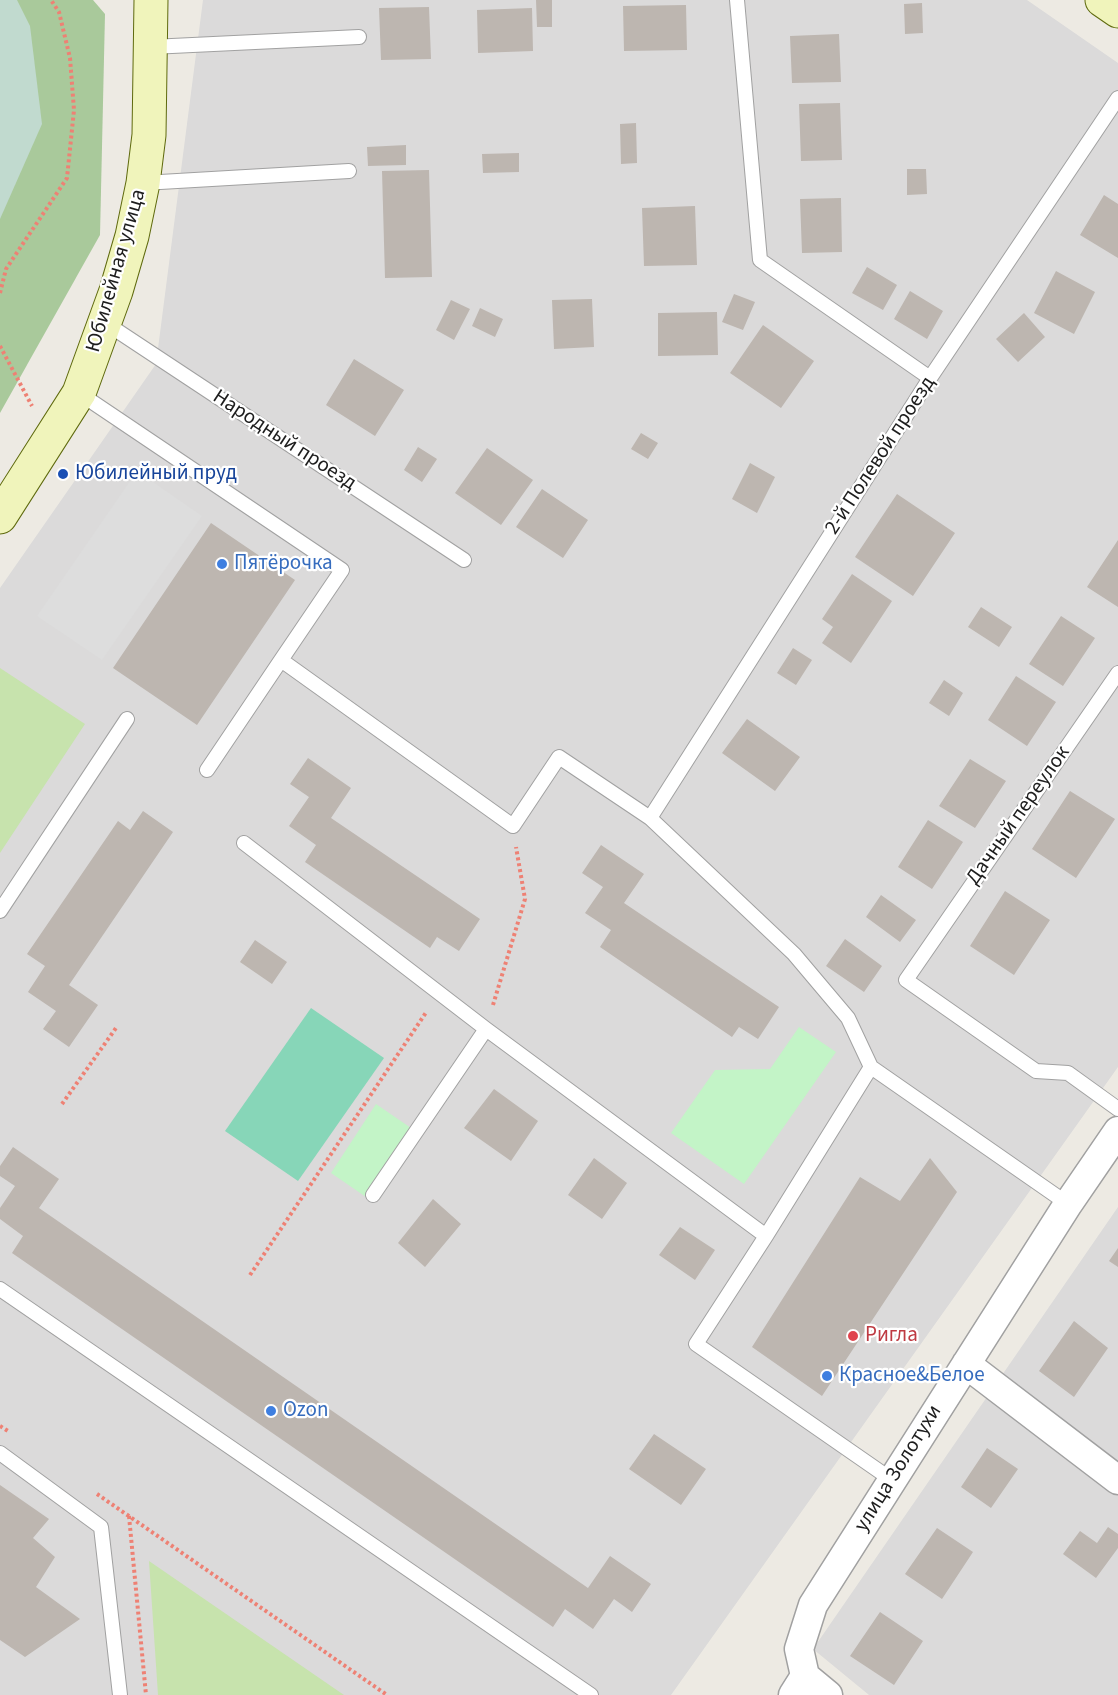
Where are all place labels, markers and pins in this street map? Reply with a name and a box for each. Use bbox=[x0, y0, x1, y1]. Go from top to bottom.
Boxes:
place label: Юбилейный пруд bbox=[75, 461, 237, 487]
marker: Юбилейный пруд bbox=[56, 467, 70, 481]
place label: Пятёрочка bbox=[234, 551, 333, 577]
marker: Пятёрочка bbox=[215, 557, 229, 571]
place label: Ригла bbox=[865, 1323, 918, 1349]
marker: Ригла bbox=[846, 1329, 860, 1343]
place label: Красное&Белое bbox=[839, 1363, 985, 1389]
marker: Красное&Белое bbox=[820, 1369, 834, 1383]
place label: Ozon bbox=[283, 1398, 328, 1424]
marker: Ozon bbox=[264, 1404, 278, 1418]

